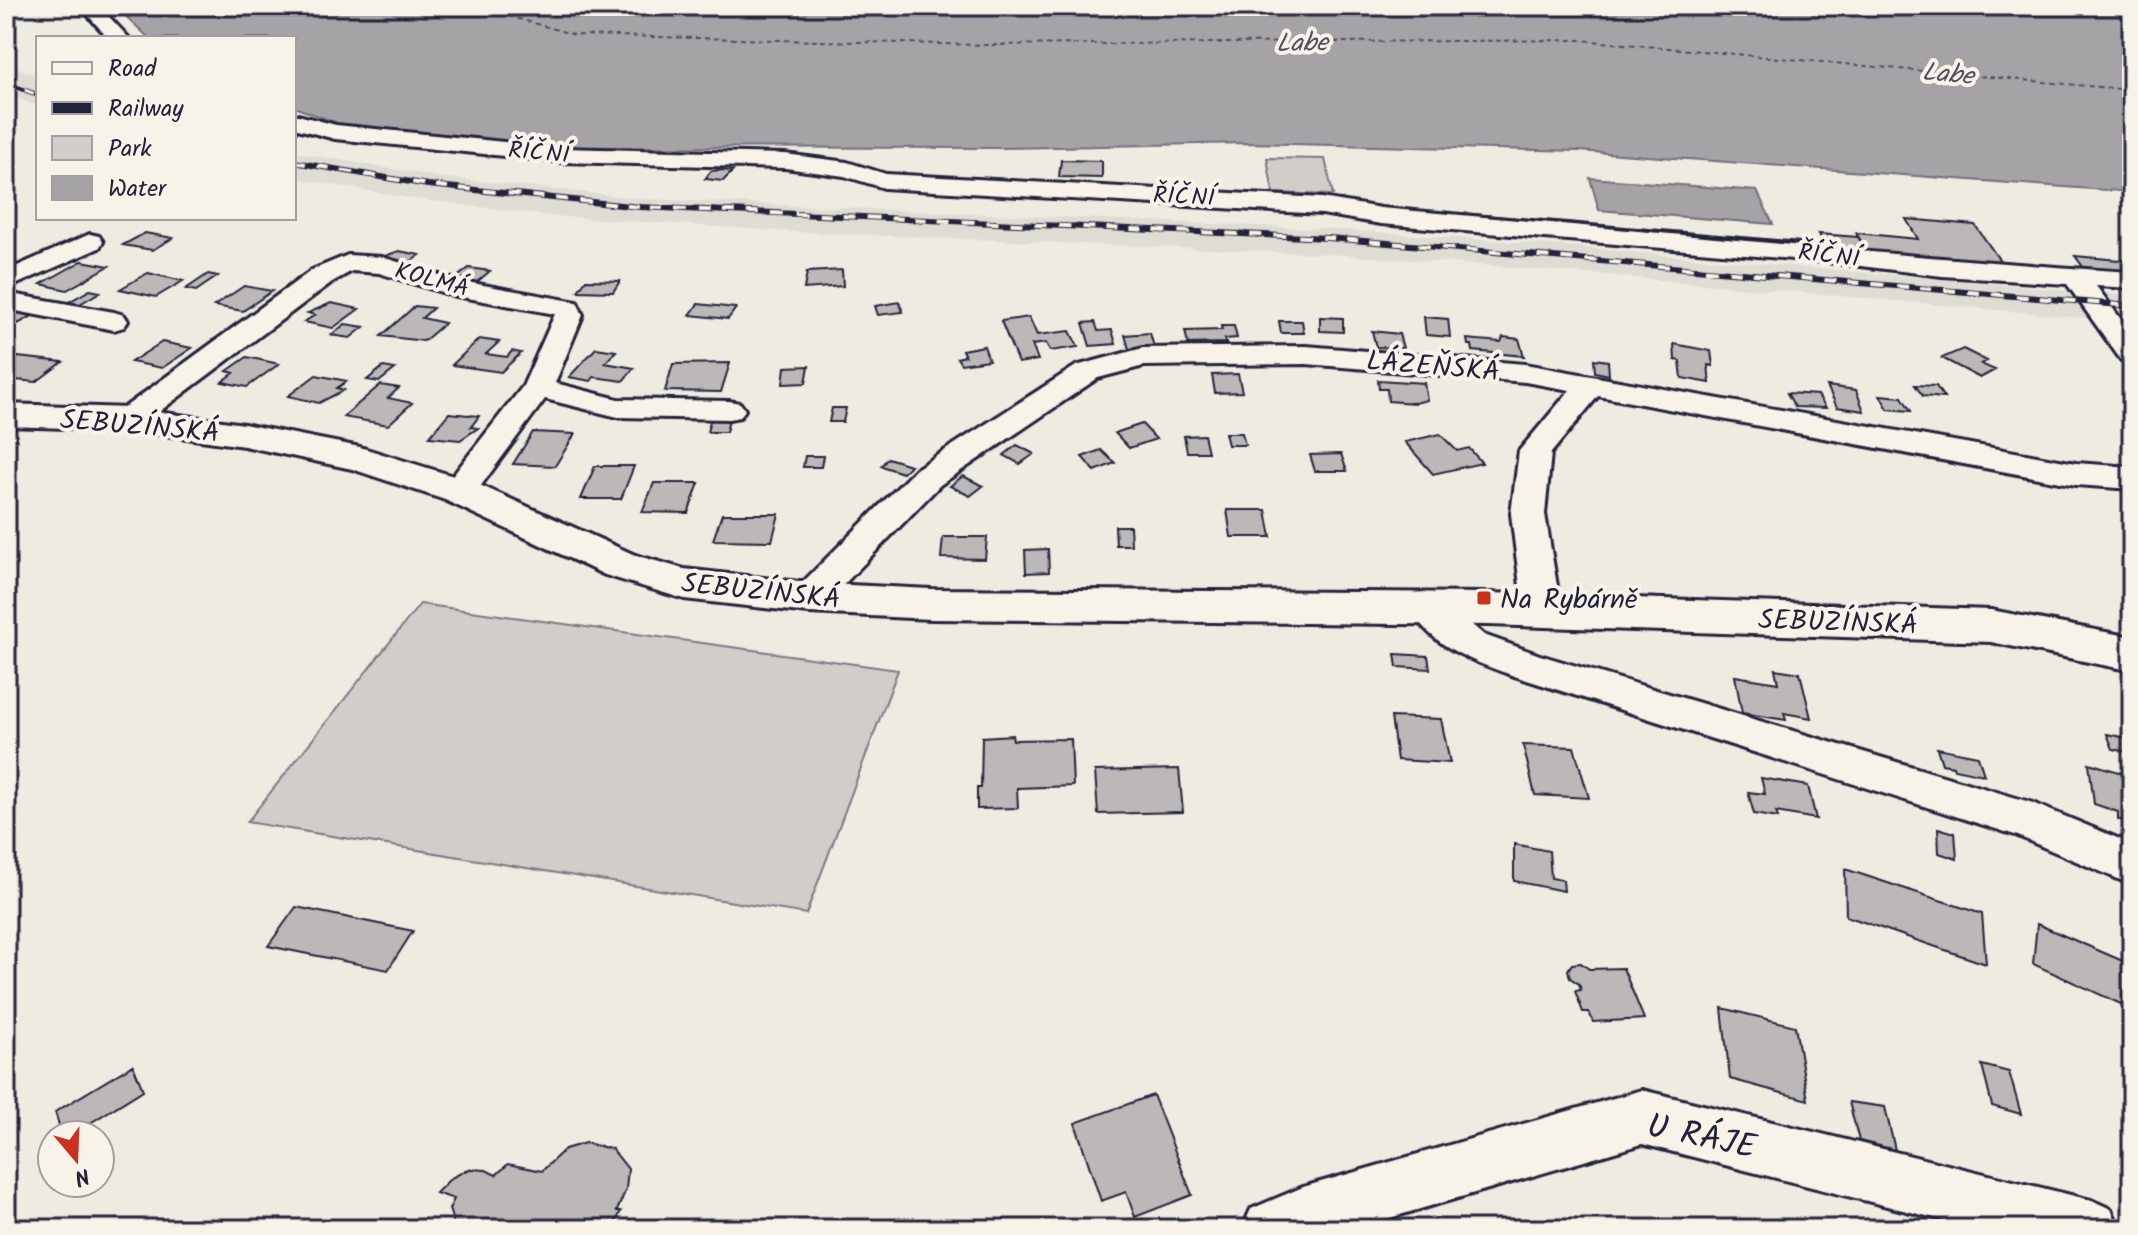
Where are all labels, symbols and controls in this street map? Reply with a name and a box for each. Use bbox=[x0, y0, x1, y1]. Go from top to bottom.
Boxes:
water label: Labe bbox=[1276, 23, 1331, 65]
legend bbox=[36, 36, 296, 220]
text: Road bbox=[108, 50, 157, 89]
water label: Labe bbox=[1920, 52, 1978, 98]
text: Railway bbox=[108, 90, 184, 129]
text: Park bbox=[108, 130, 152, 169]
street label: ŘÍČNÍ bbox=[507, 131, 575, 176]
text: Water bbox=[108, 170, 168, 209]
street label: ŘÍČNÍ bbox=[1152, 176, 1219, 219]
street label: ŘÍČNÍ bbox=[1796, 233, 1865, 280]
street label: KOLMÁ bbox=[390, 252, 473, 309]
street label: LÁZEŇSKÁ bbox=[1364, 339, 1501, 396]
street label: SEBUZÍNSKÁ bbox=[58, 398, 221, 457]
street label: SEBUZÍNSKÁ bbox=[679, 562, 842, 623]
place label: Na Rybárně bbox=[1500, 578, 1639, 623]
marker: Na Rybárně bbox=[1475, 589, 1493, 607]
street label: SEBUZÍNSKÁ bbox=[1758, 598, 1918, 649]
street label: U RÁJE bbox=[1642, 1100, 1762, 1176]
north arrow bbox=[36, 1119, 116, 1199]
text: N bbox=[69, 1157, 94, 1194]

